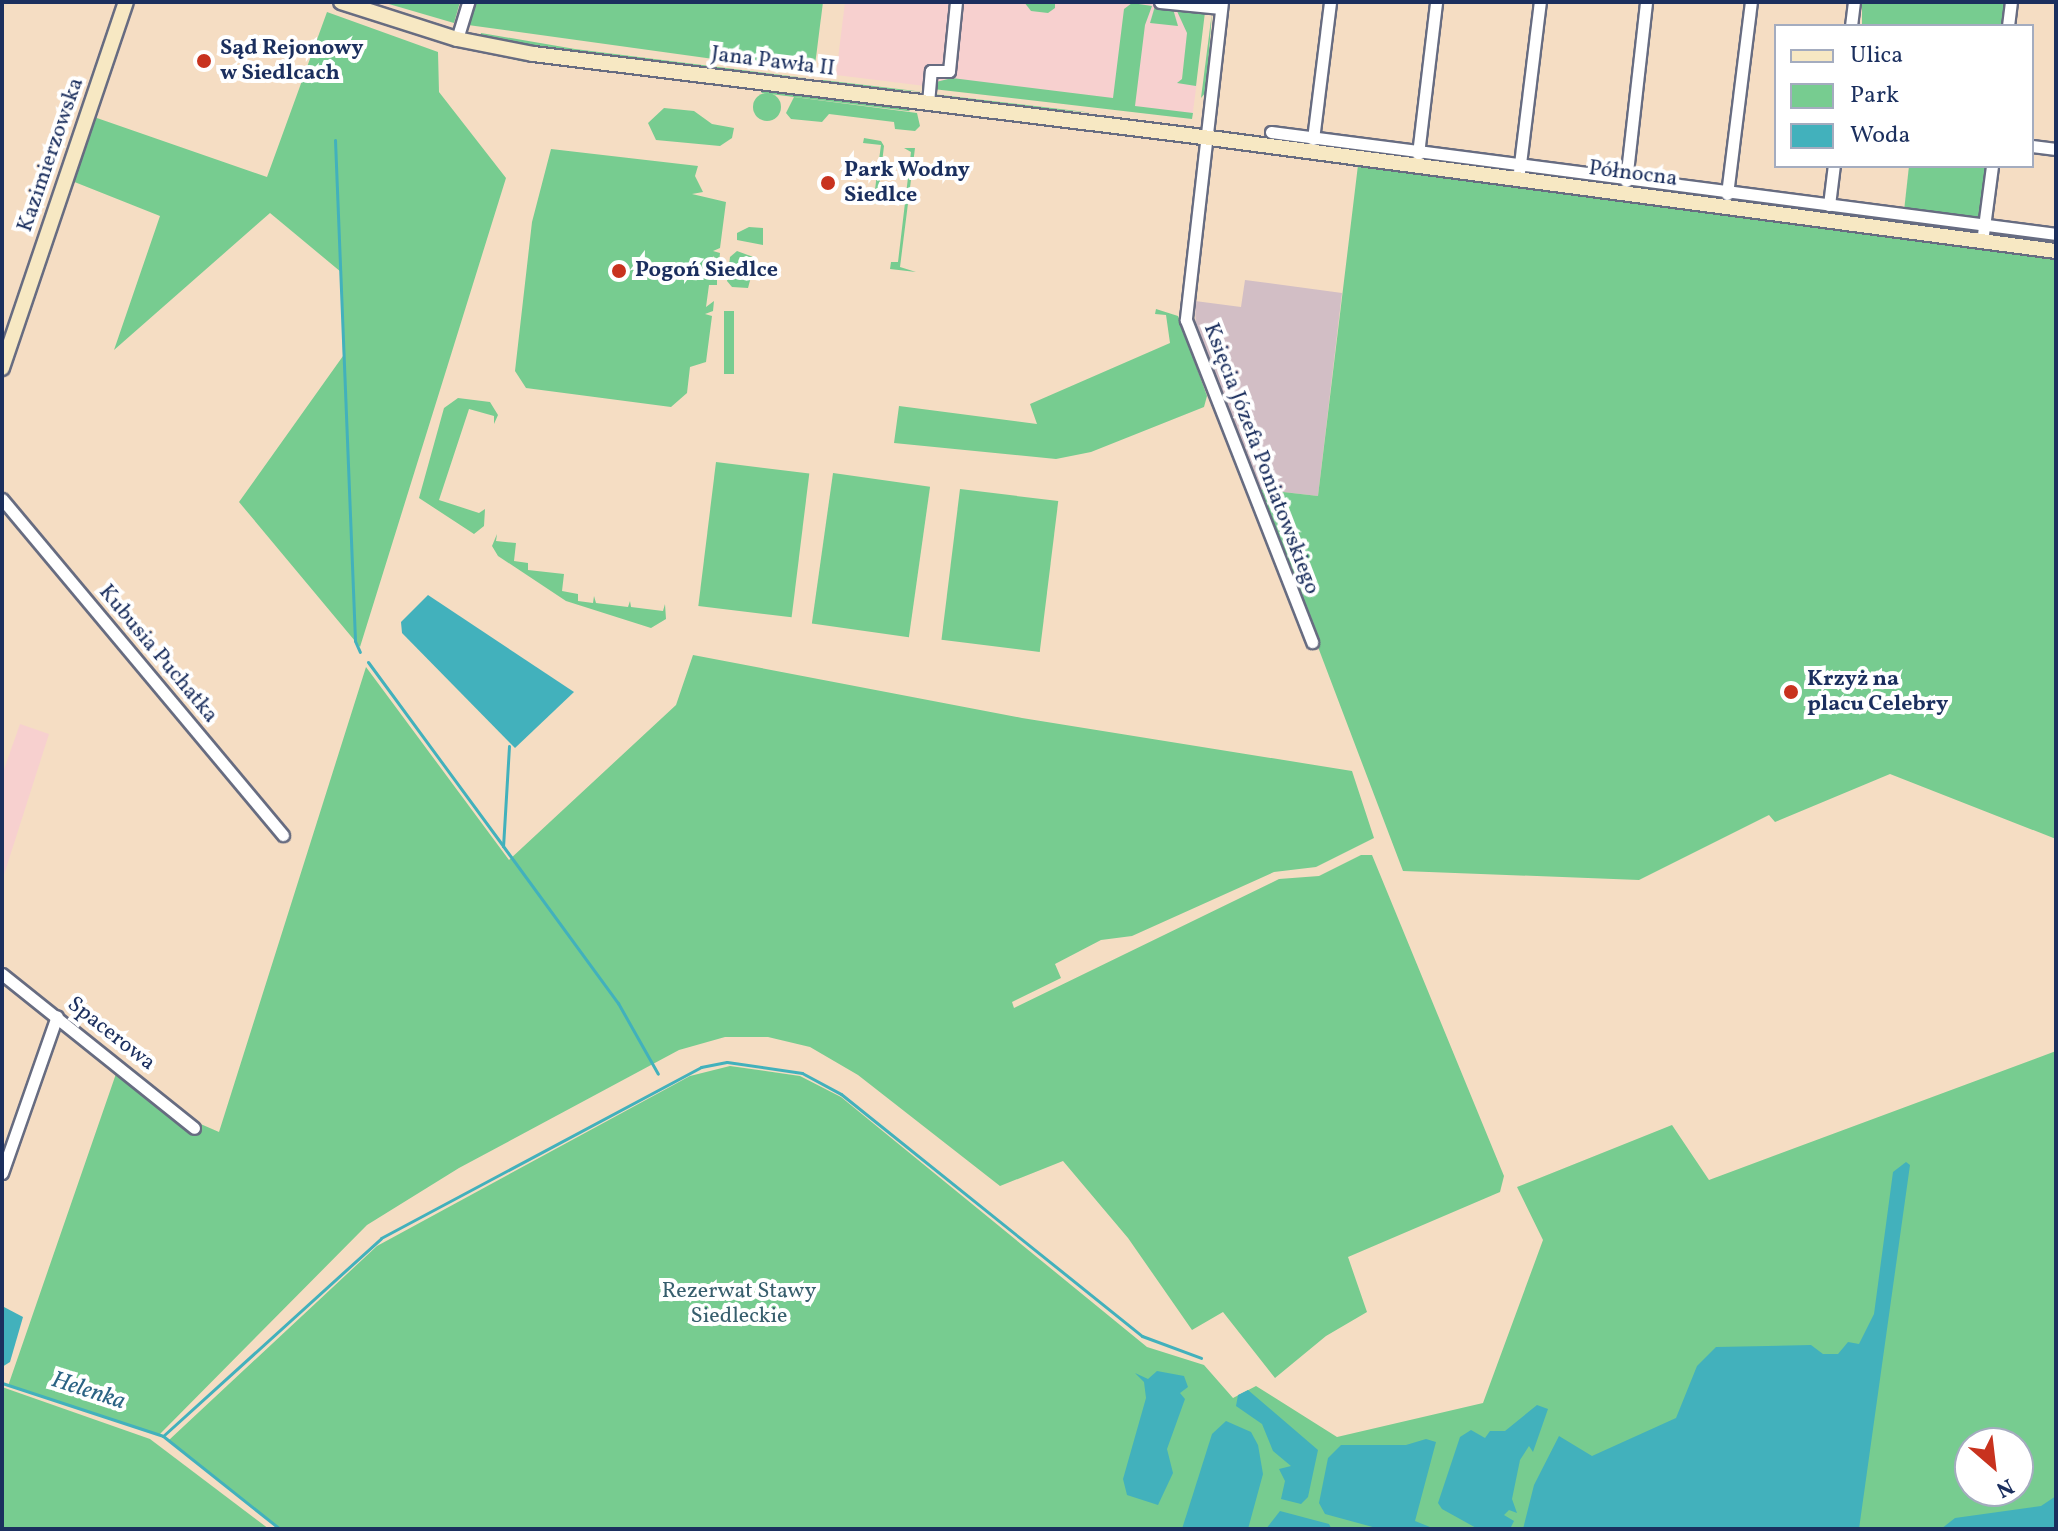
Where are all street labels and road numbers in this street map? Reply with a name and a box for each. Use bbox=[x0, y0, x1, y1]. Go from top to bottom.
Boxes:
street label: Jana Pawła II bbox=[710, 41, 836, 83]
street label: Kazimierzowska bbox=[12, 75, 90, 235]
street label: Północna bbox=[1587, 155, 1679, 193]
street label: Księcia Józefa Poniatowskiego bbox=[1197, 320, 1325, 598]
street label: Kubusia Puchatka bbox=[93, 580, 223, 728]
street label: Spacerowa bbox=[62, 991, 160, 1077]

